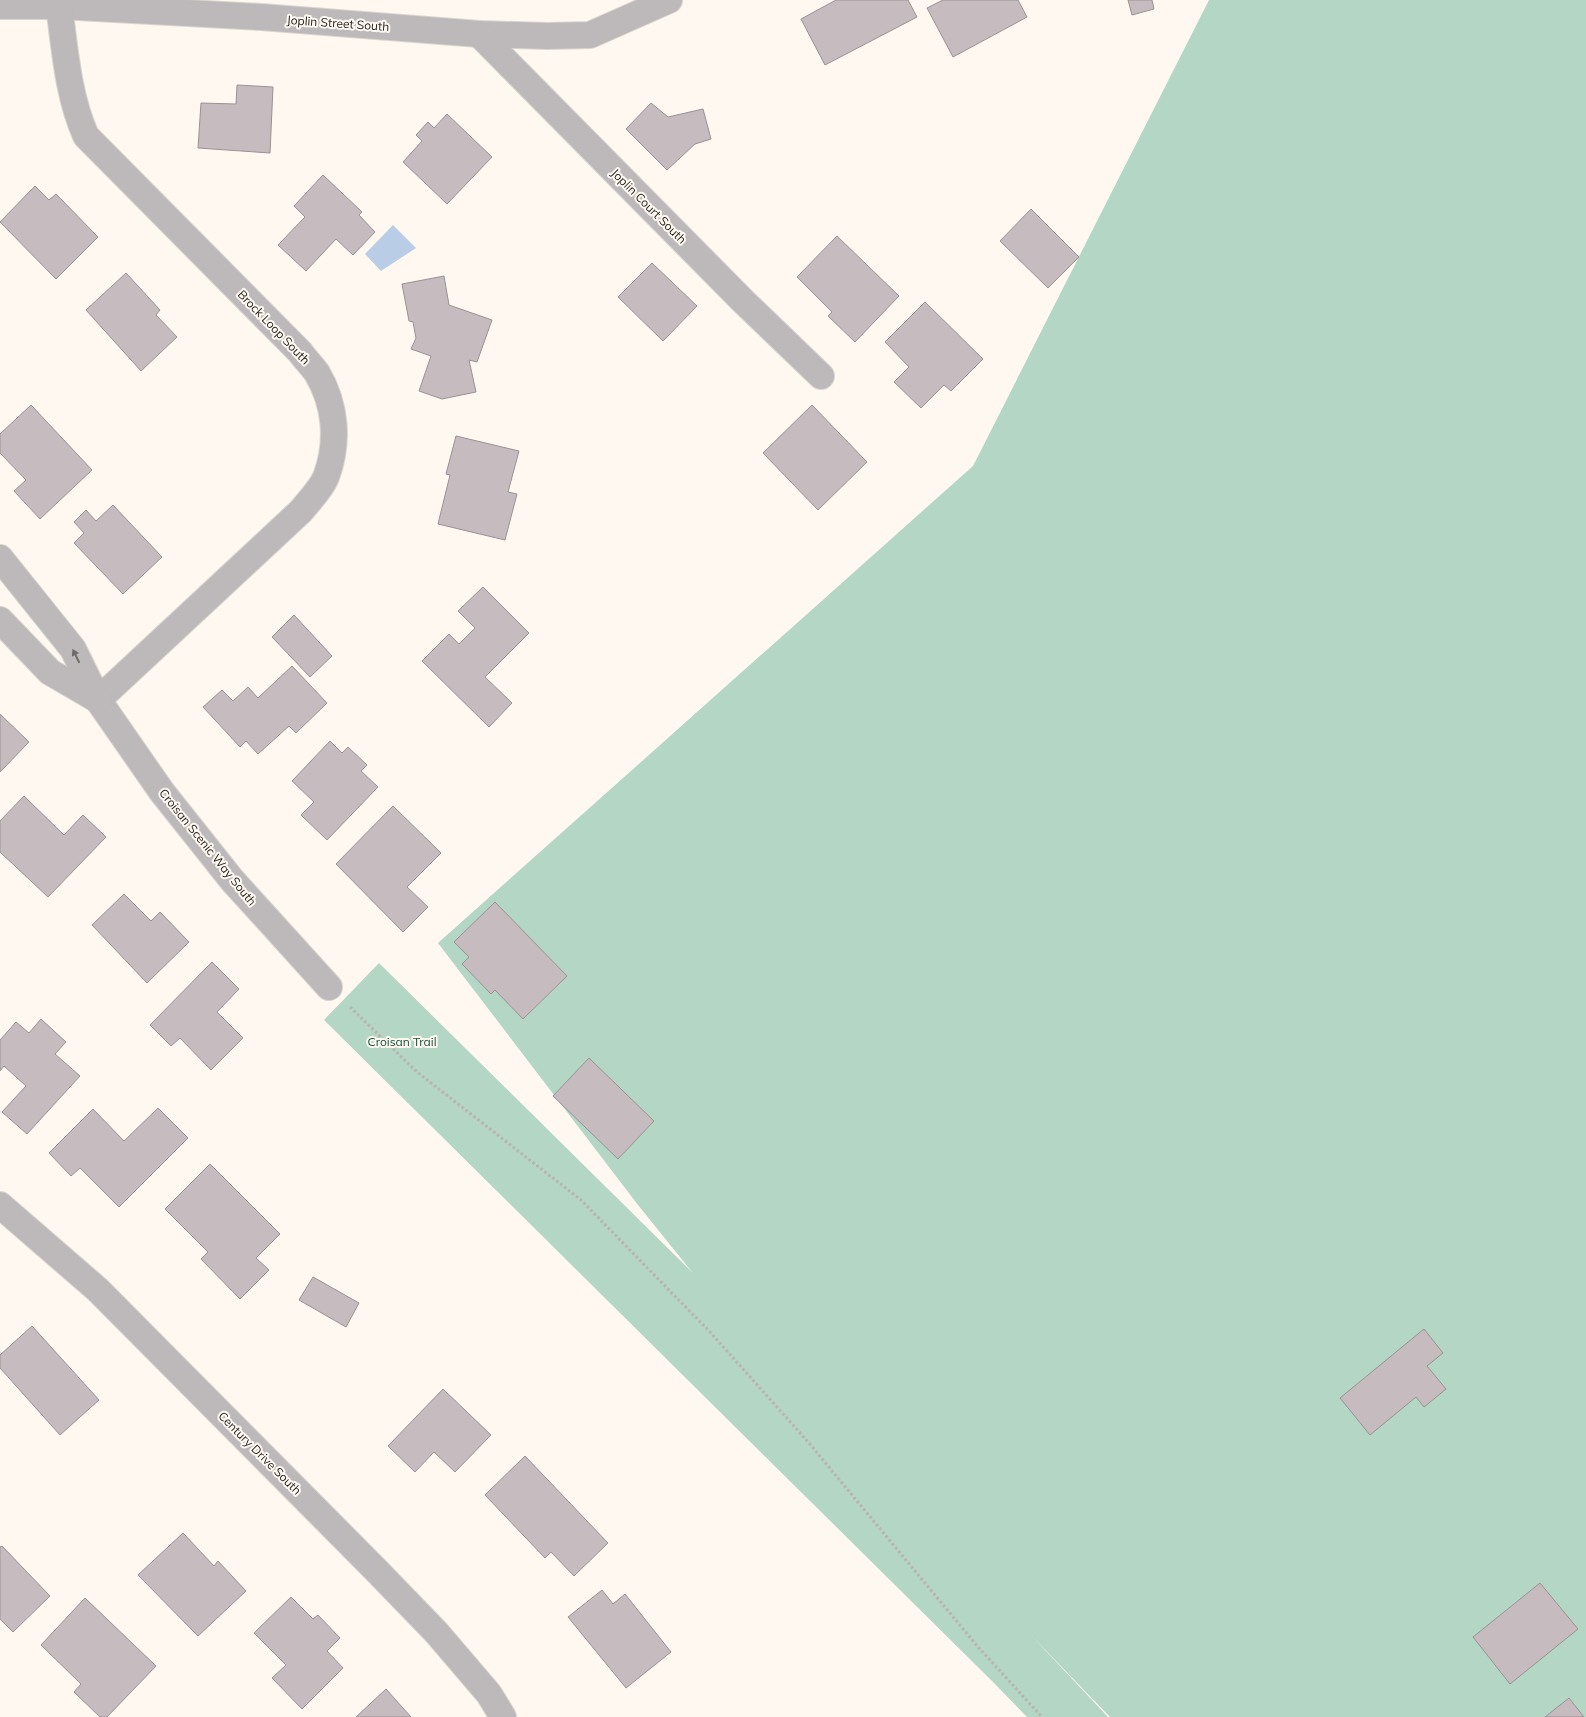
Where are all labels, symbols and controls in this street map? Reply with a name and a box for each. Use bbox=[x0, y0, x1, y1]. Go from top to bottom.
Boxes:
street label: Joplin Street South bbox=[286, 12, 390, 34]
street label: Joplin Court South bbox=[608, 165, 690, 247]
street label: Brock Loop South bbox=[235, 287, 313, 367]
one-way arrow bbox=[72, 649, 80, 663]
street label: Croisan Scenic Way South bbox=[156, 786, 260, 908]
park label: Croisan Trail bbox=[367, 1034, 437, 1049]
street label: Century Drive South bbox=[215, 1408, 305, 1498]

